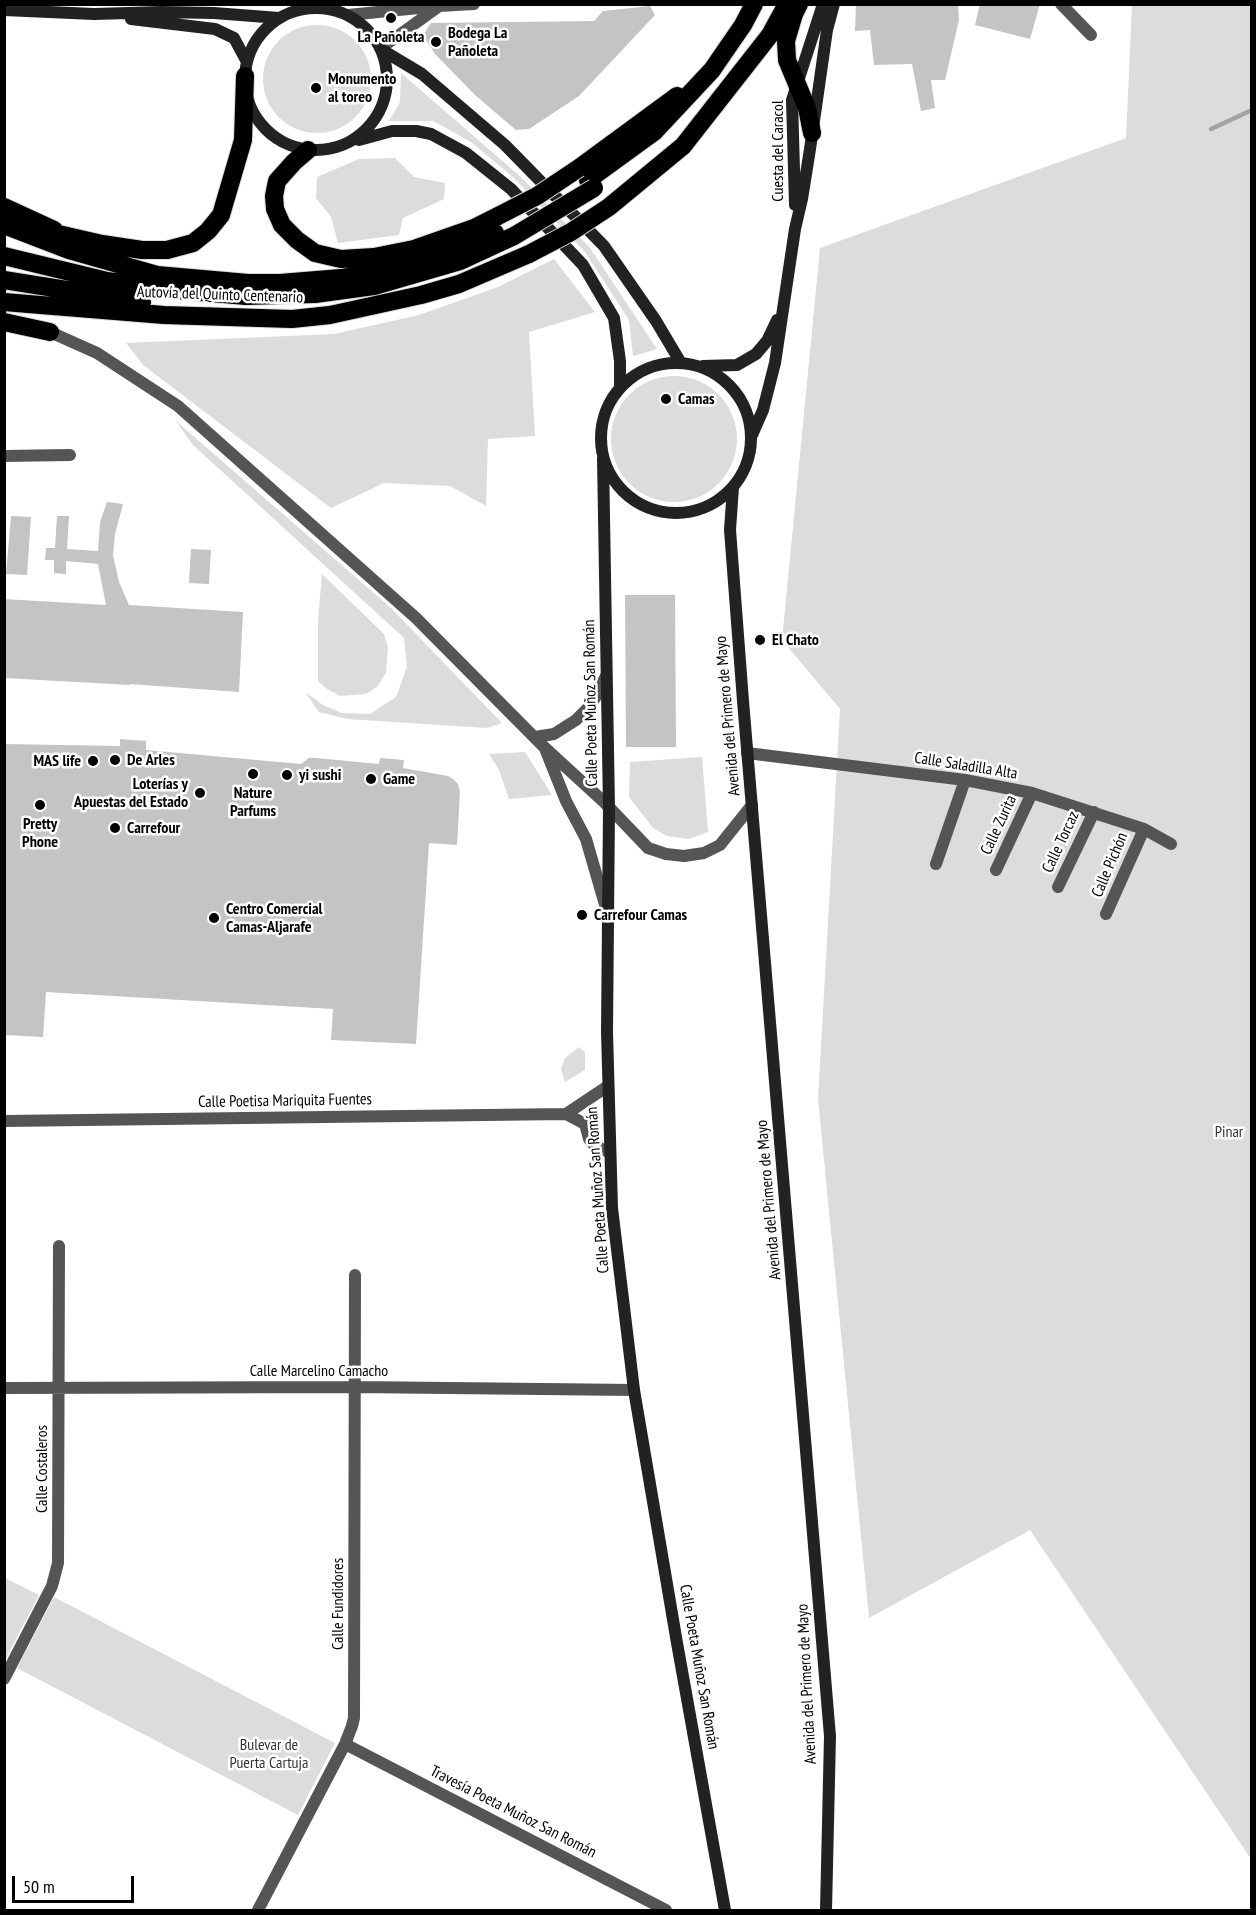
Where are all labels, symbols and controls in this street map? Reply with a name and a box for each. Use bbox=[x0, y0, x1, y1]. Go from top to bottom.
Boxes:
marker: La Pañoleta bbox=[384, 11, 398, 25]
place label: Bodega La Pañoleta bbox=[448, 23, 507, 61]
place label: La Pañoleta bbox=[358, 27, 424, 47]
marker: Bodega La Pañoleta bbox=[429, 35, 443, 49]
place label: Monumento al toreo bbox=[328, 69, 396, 107]
marker: Monumento al toreo bbox=[309, 81, 323, 95]
street label: Cuesta del Caracol bbox=[768, 100, 788, 202]
street label: Autovía del Quinto Centenario bbox=[137, 283, 303, 307]
place label: Camas bbox=[678, 389, 715, 409]
marker: Camas bbox=[659, 392, 673, 406]
street label: Calle Poeta Muñoz San Román bbox=[580, 619, 602, 787]
place label: El Chato bbox=[772, 630, 819, 650]
marker: El Chato bbox=[753, 633, 767, 647]
street label: Avenida del Primero de Mayo bbox=[711, 635, 745, 797]
street label: Calle Saladilla Alta bbox=[913, 748, 1019, 784]
place label: De Arles bbox=[127, 750, 175, 770]
place label: MAS life bbox=[33, 751, 81, 771]
marker: De Arles bbox=[108, 753, 122, 767]
marker: MAS life bbox=[86, 754, 100, 768]
place label: yi sushi bbox=[299, 765, 341, 785]
marker: Nature Parfums bbox=[246, 767, 260, 781]
marker: yi sushi bbox=[280, 768, 294, 782]
place label: Game bbox=[383, 769, 415, 789]
marker: Game bbox=[364, 772, 378, 786]
place label: Loterías y Apuestas del Estado bbox=[74, 774, 188, 812]
place label: Nature Parfums bbox=[230, 783, 276, 821]
marker: Loterías y Apuestas del Estado bbox=[193, 786, 207, 800]
street label: Calle Zurita bbox=[977, 792, 1021, 858]
marker: Pretty Phone bbox=[33, 798, 47, 812]
street label: Calle Torcaz bbox=[1038, 808, 1084, 876]
place label: Pretty Phone bbox=[22, 814, 58, 852]
place label: Carrefour bbox=[127, 818, 180, 838]
marker: Carrefour bbox=[108, 821, 122, 835]
street label: Calle Pichón bbox=[1088, 830, 1132, 900]
place label: Centro Comercial Camas-Aljarafe bbox=[226, 899, 322, 937]
place label: Carrefour Camas bbox=[594, 905, 687, 925]
marker: Carrefour Camas bbox=[575, 908, 589, 922]
marker: Centro Comercial Camas-Aljarafe bbox=[207, 911, 221, 925]
street label: Calle Poetisa Mariquita Fuentes bbox=[198, 1090, 372, 1112]
street label: Calle Poeta Muñoz San Román bbox=[583, 1106, 613, 1274]
street label: Avenida del Primero de Mayo bbox=[752, 1119, 786, 1281]
park label: Pinar bbox=[1215, 1122, 1243, 1142]
street label: Calle Marcelino Camacho bbox=[250, 1361, 388, 1381]
street label: Calle Costaleros bbox=[32, 1425, 52, 1513]
street label: Calle Fundidores bbox=[328, 1558, 348, 1650]
street label: Calle Poeta Muñoz San Román bbox=[675, 1583, 723, 1751]
street label: Avenida del Primero de Mayo bbox=[793, 1603, 821, 1765]
park label: Bulevar de Puerta Cartuja bbox=[230, 1735, 308, 1773]
street label: Travesía Poeta Muñoz San Román bbox=[427, 1762, 599, 1862]
scale bar bbox=[15, 1864, 136, 1902]
text: 50 m bbox=[23, 1875, 55, 1898]

